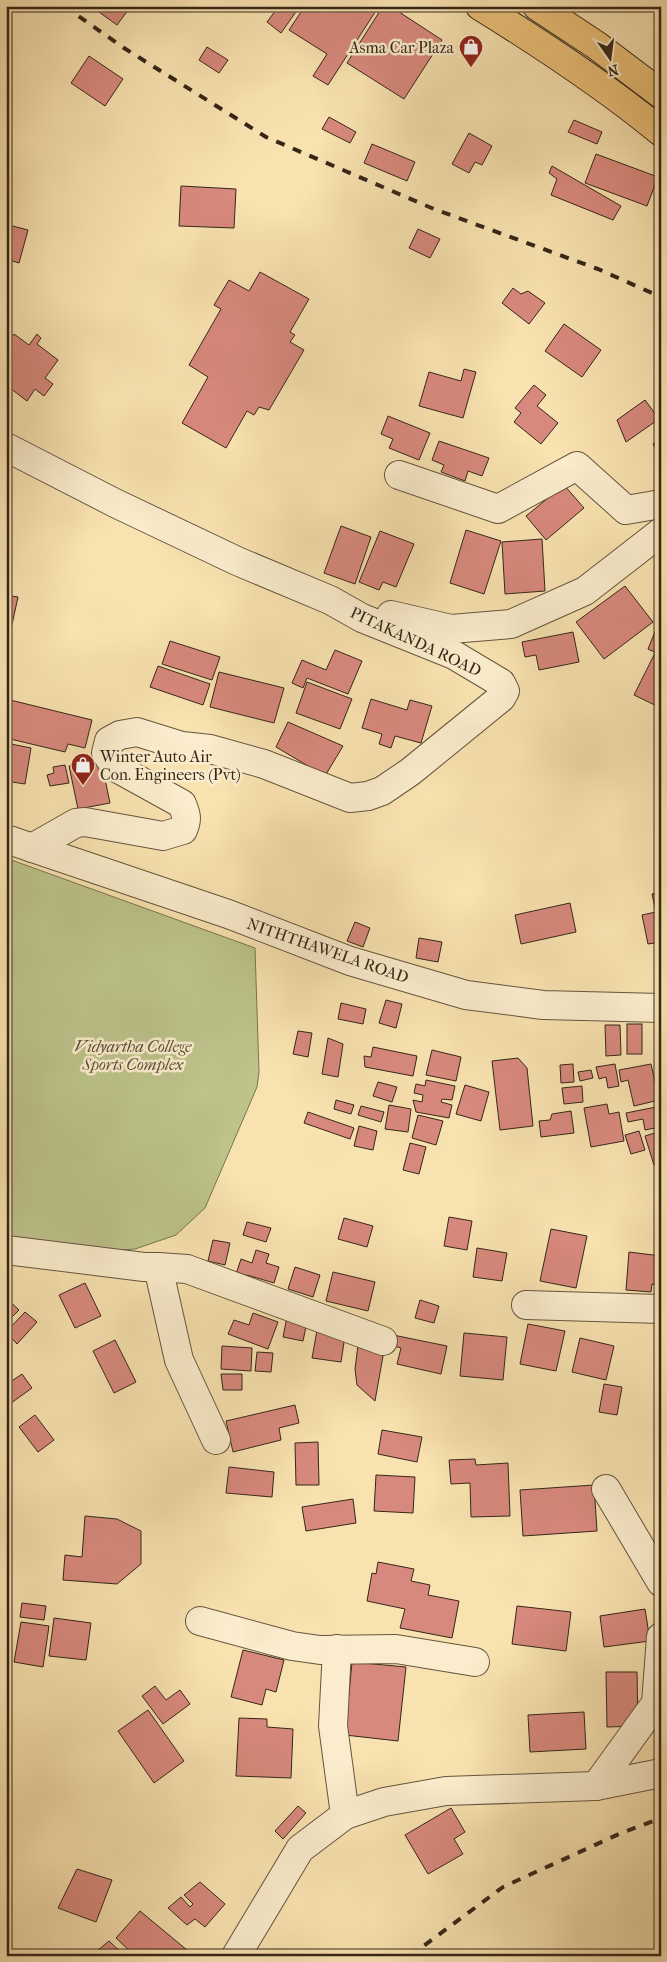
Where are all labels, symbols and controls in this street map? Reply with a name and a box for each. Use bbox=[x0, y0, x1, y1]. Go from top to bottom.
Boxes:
north arrow bbox=[584, 32, 634, 82]
shop icon: Asma Car Plaza bbox=[458, 34, 484, 68]
place label: Asma Car Plaza bbox=[348, 38, 455, 57]
text: N bbox=[605, 61, 620, 80]
street label: PITAKANDA ROAD bbox=[347, 603, 484, 680]
place label: Winter Auto Air Con. Engineers (Pvt) bbox=[99, 747, 241, 784]
shop icon: Winter Auto Air Con. Engineers (Pvt) bbox=[70, 752, 96, 786]
street label: NITHTHAWELA ROAD bbox=[244, 914, 411, 987]
park label: Vidyartha College Sports Complex bbox=[75, 1037, 192, 1074]

